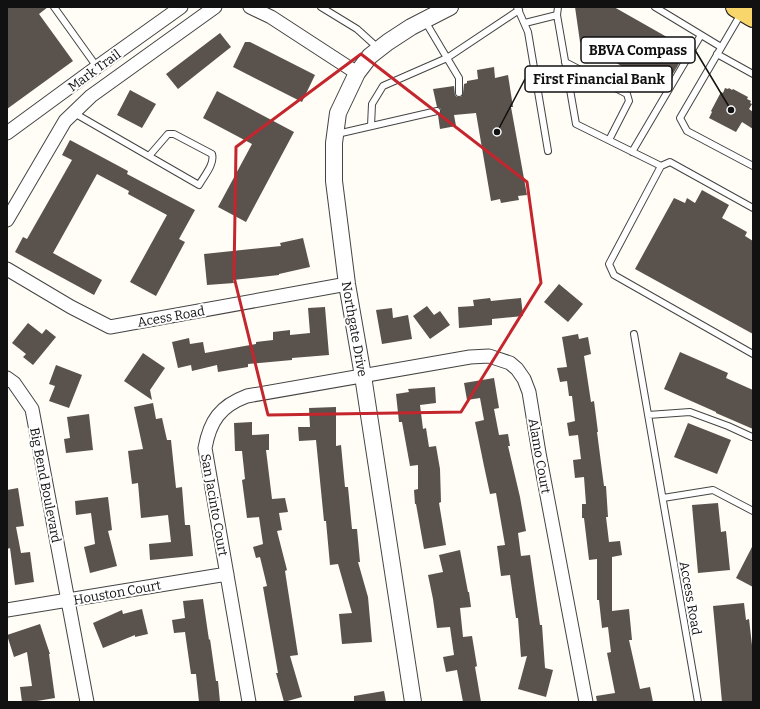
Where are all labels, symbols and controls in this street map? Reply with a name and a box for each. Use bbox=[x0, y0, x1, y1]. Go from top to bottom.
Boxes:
callout: BBVA Compass bbox=[581, 37, 695, 63]
text: BBVA Compass bbox=[589, 42, 687, 59]
street label: Mark Trail bbox=[65, 46, 124, 94]
callout: First Financial Bank bbox=[525, 66, 672, 92]
text: First Financial Bank bbox=[533, 71, 666, 88]
street label: Northgate Drive bbox=[339, 280, 370, 378]
street label: Acess Road bbox=[136, 303, 206, 330]
street label: Alamo Court bbox=[526, 417, 554, 495]
street label: Big Bend Boulevard bbox=[27, 426, 64, 544]
street label: San Jacinto Court bbox=[198, 453, 231, 558]
street label: Access Road bbox=[677, 560, 704, 636]
street label: Houston Court bbox=[72, 577, 162, 608]

